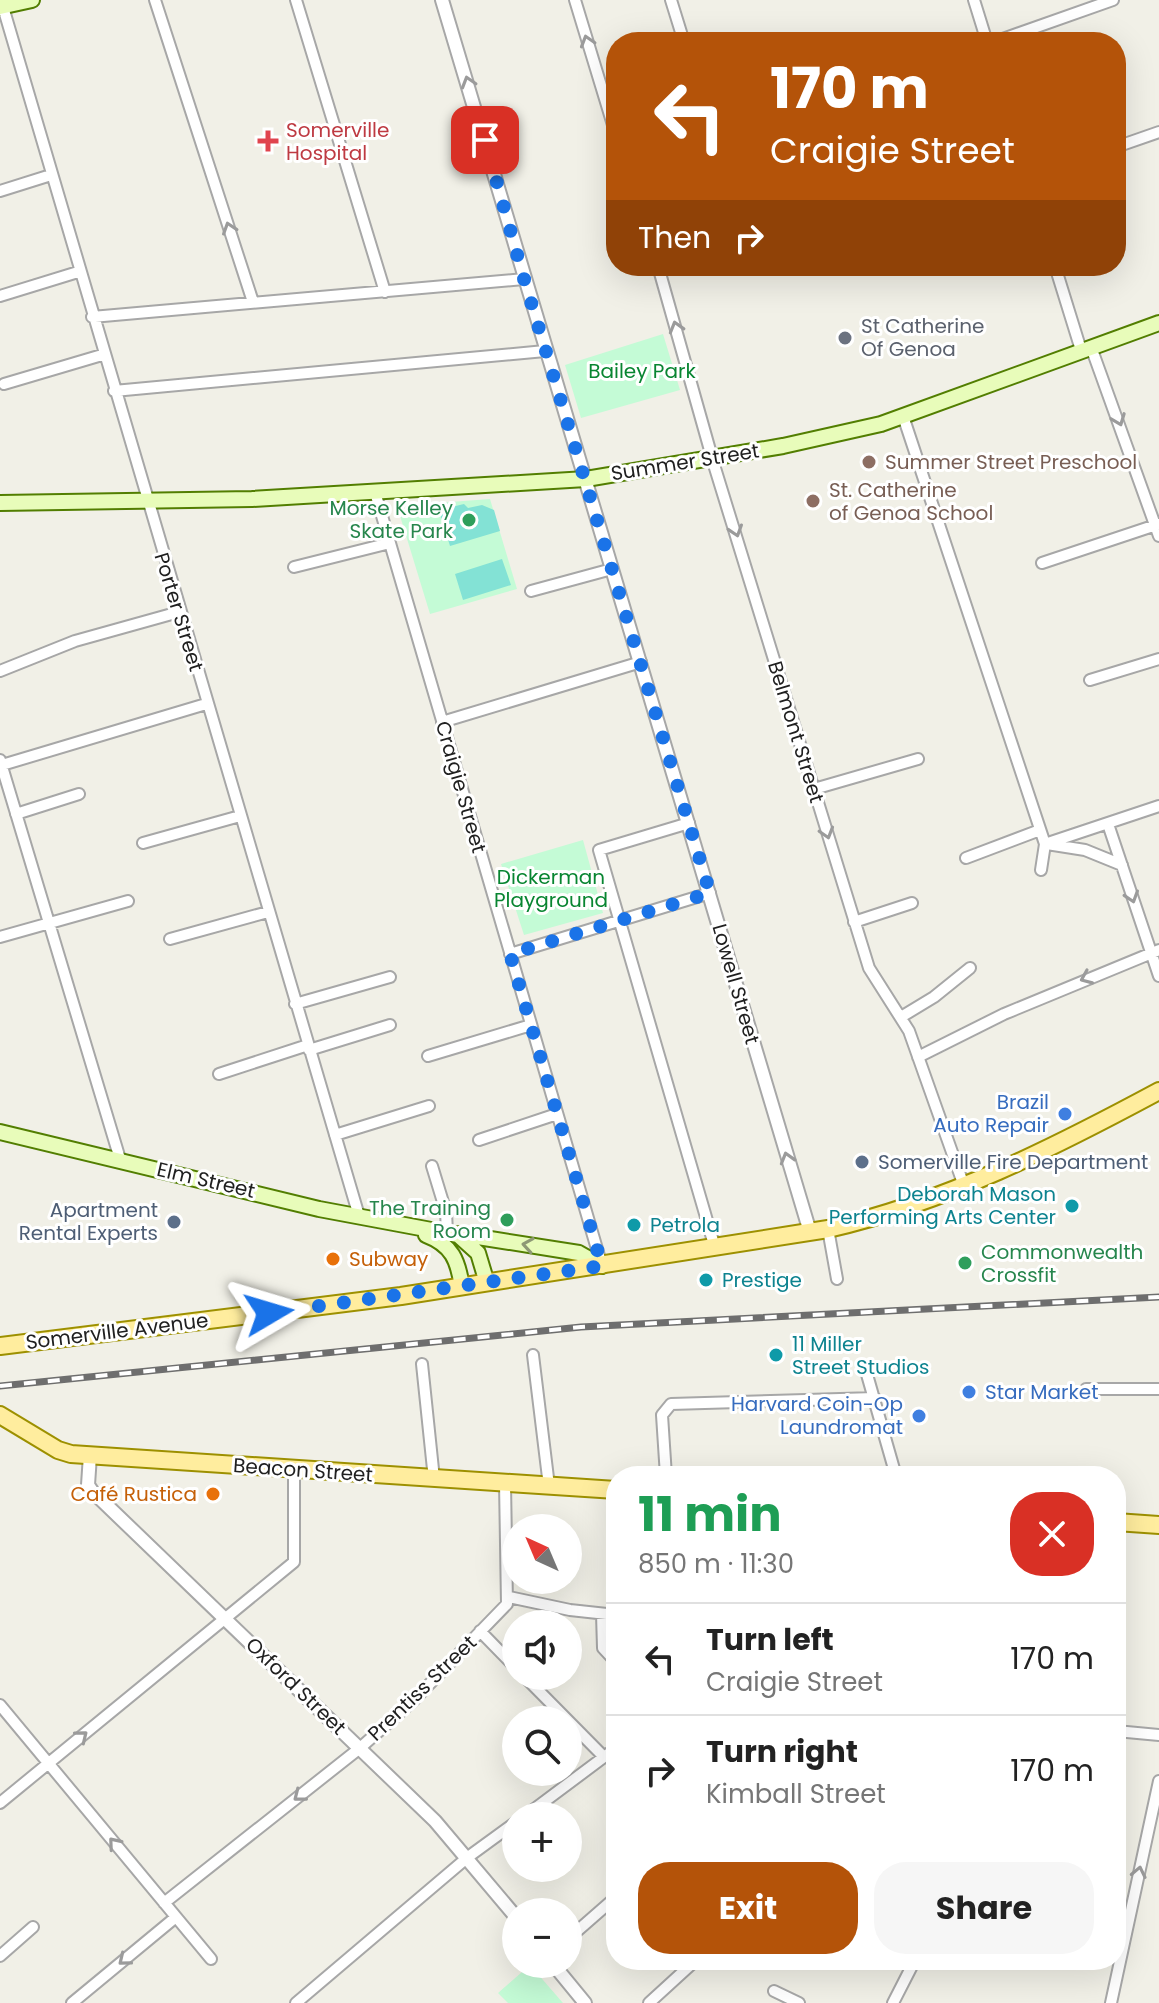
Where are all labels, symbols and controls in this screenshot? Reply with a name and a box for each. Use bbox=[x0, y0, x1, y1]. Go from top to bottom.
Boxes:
one-way arrow bbox=[581, 34, 597, 48]
text: 170 m bbox=[770, 49, 929, 128]
icon: left bbox=[638, 64, 742, 168]
one-way arrow bbox=[461, 76, 477, 90]
pin bbox=[451, 106, 519, 174]
place label: Somerville Hospital bbox=[286, 116, 389, 167]
icon: arrive bbox=[463, 118, 507, 162]
text: Craigie Street bbox=[770, 125, 1015, 176]
marker: Somerville Hospital bbox=[257, 130, 279, 152]
text: Then bbox=[638, 216, 711, 259]
icon: right bbox=[727, 216, 771, 260]
one-way arrow bbox=[222, 222, 238, 236]
place label: St Catherine Of Genoa bbox=[861, 312, 984, 363]
one-way arrow bbox=[669, 321, 686, 335]
marker: St Catherine Of Genoa bbox=[836, 329, 854, 347]
park label: Bailey Park bbox=[588, 357, 696, 385]
one-way arrow bbox=[1109, 412, 1126, 426]
street label: Summer Street bbox=[609, 436, 761, 488]
place label: Summer Street Preschool bbox=[885, 448, 1137, 476]
marker: Summer Street Preschool bbox=[860, 453, 878, 471]
place label: St. Catherine of Genoa School bbox=[829, 476, 993, 527]
marker: St. Catherine of Genoa School bbox=[804, 492, 822, 510]
place label: Morse Kelley Skate Park bbox=[329, 494, 454, 545]
marker: Morse Kelley Skate Park bbox=[460, 511, 478, 529]
one-way arrow bbox=[727, 523, 743, 537]
street label: Porter Street bbox=[148, 549, 210, 675]
street label: Belmont Street bbox=[761, 658, 831, 806]
street label: Craigie Street bbox=[429, 718, 493, 856]
one-way arrow bbox=[818, 826, 834, 839]
park label: Dickerman Playground bbox=[494, 863, 608, 914]
one-way arrow bbox=[1123, 890, 1139, 904]
street label: Lowell Street bbox=[705, 921, 767, 1047]
one-way arrow bbox=[1080, 969, 1094, 985]
place label: Brazil Auto Repair bbox=[933, 1088, 1049, 1139]
marker: Brazil Auto Repair bbox=[1056, 1105, 1074, 1123]
place label: Somerville Fire Department bbox=[878, 1148, 1148, 1176]
one-way arrow bbox=[780, 1151, 797, 1165]
marker: Somerville Fire Department bbox=[853, 1153, 871, 1171]
street label: Elm Street bbox=[154, 1155, 258, 1205]
place label: Deborah Mason Performing Arts Center bbox=[829, 1180, 1056, 1231]
place label: The Training Room bbox=[369, 1194, 491, 1245]
place label: Apartment Rental Experts bbox=[19, 1196, 158, 1247]
marker: Deborah Mason Performing Arts Center bbox=[1063, 1197, 1081, 1215]
marker: The Training Room bbox=[498, 1211, 516, 1229]
place label: Petrola bbox=[650, 1211, 720, 1239]
marker: Apartment Rental Experts bbox=[165, 1213, 183, 1231]
marker: Petrola bbox=[625, 1216, 643, 1234]
one-way arrow bbox=[521, 1237, 535, 1254]
place label: Commonwealth Crossfit bbox=[981, 1238, 1143, 1289]
place label: Subway bbox=[349, 1245, 428, 1273]
marker: Subway bbox=[324, 1250, 342, 1268]
marker: Commonwealth Crossfit bbox=[956, 1254, 974, 1272]
place label: Prestige bbox=[722, 1266, 802, 1294]
position arrow bbox=[227, 1271, 311, 1355]
marker: Prestige bbox=[697, 1271, 715, 1289]
street label: Somerville Avenue bbox=[24, 1306, 210, 1356]
place label: 11 Miller Street Studios bbox=[792, 1330, 929, 1381]
marker: 11 Miller Street Studios bbox=[767, 1346, 785, 1364]
place label: Star Market bbox=[985, 1378, 1099, 1406]
marker: Star Market bbox=[960, 1383, 978, 1401]
place label: Harvard Coin-Op Laundromat bbox=[731, 1390, 903, 1441]
marker: Harvard Coin-Op Laundromat bbox=[910, 1407, 928, 1425]
street label: Beacon Street bbox=[232, 1451, 374, 1489]
place label: Café Rustica bbox=[70, 1480, 197, 1508]
text: 11 min bbox=[638, 1481, 782, 1548]
marker: Café Rustica bbox=[204, 1485, 222, 1503]
button: close bbox=[1010, 1492, 1094, 1576]
north arrow bbox=[502, 1514, 582, 1594]
map controls bbox=[502, 1514, 582, 1978]
text: 850 m · 11:30 bbox=[638, 1546, 794, 1582]
button: sound bbox=[502, 1610, 582, 1690]
text: Turn left bbox=[706, 1618, 834, 1661]
street label: Prentiss Street bbox=[361, 1629, 483, 1747]
street label: Oxford Street bbox=[240, 1631, 352, 1741]
icon: left bbox=[638, 1637, 682, 1681]
text: 170 m bbox=[1010, 1637, 1094, 1680]
text: Craigie Street bbox=[706, 1664, 883, 1700]
button: search bbox=[502, 1706, 582, 1786]
text: Turn right bbox=[706, 1730, 858, 1773]
one-way arrow bbox=[73, 1731, 88, 1745]
icon: right bbox=[638, 1749, 682, 1793]
text: 170 m bbox=[1010, 1749, 1094, 1792]
text: Kimball Street bbox=[706, 1776, 886, 1812]
one-way arrow bbox=[294, 1786, 308, 1801]
button: + bbox=[502, 1802, 582, 1882]
one-way arrow bbox=[109, 1838, 124, 1852]
button: Exit bbox=[638, 1862, 858, 1954]
button: Share bbox=[874, 1862, 1094, 1954]
one-way arrow bbox=[1130, 1866, 1147, 1879]
button: − bbox=[502, 1898, 582, 1978]
one-way arrow bbox=[119, 1950, 133, 1965]

